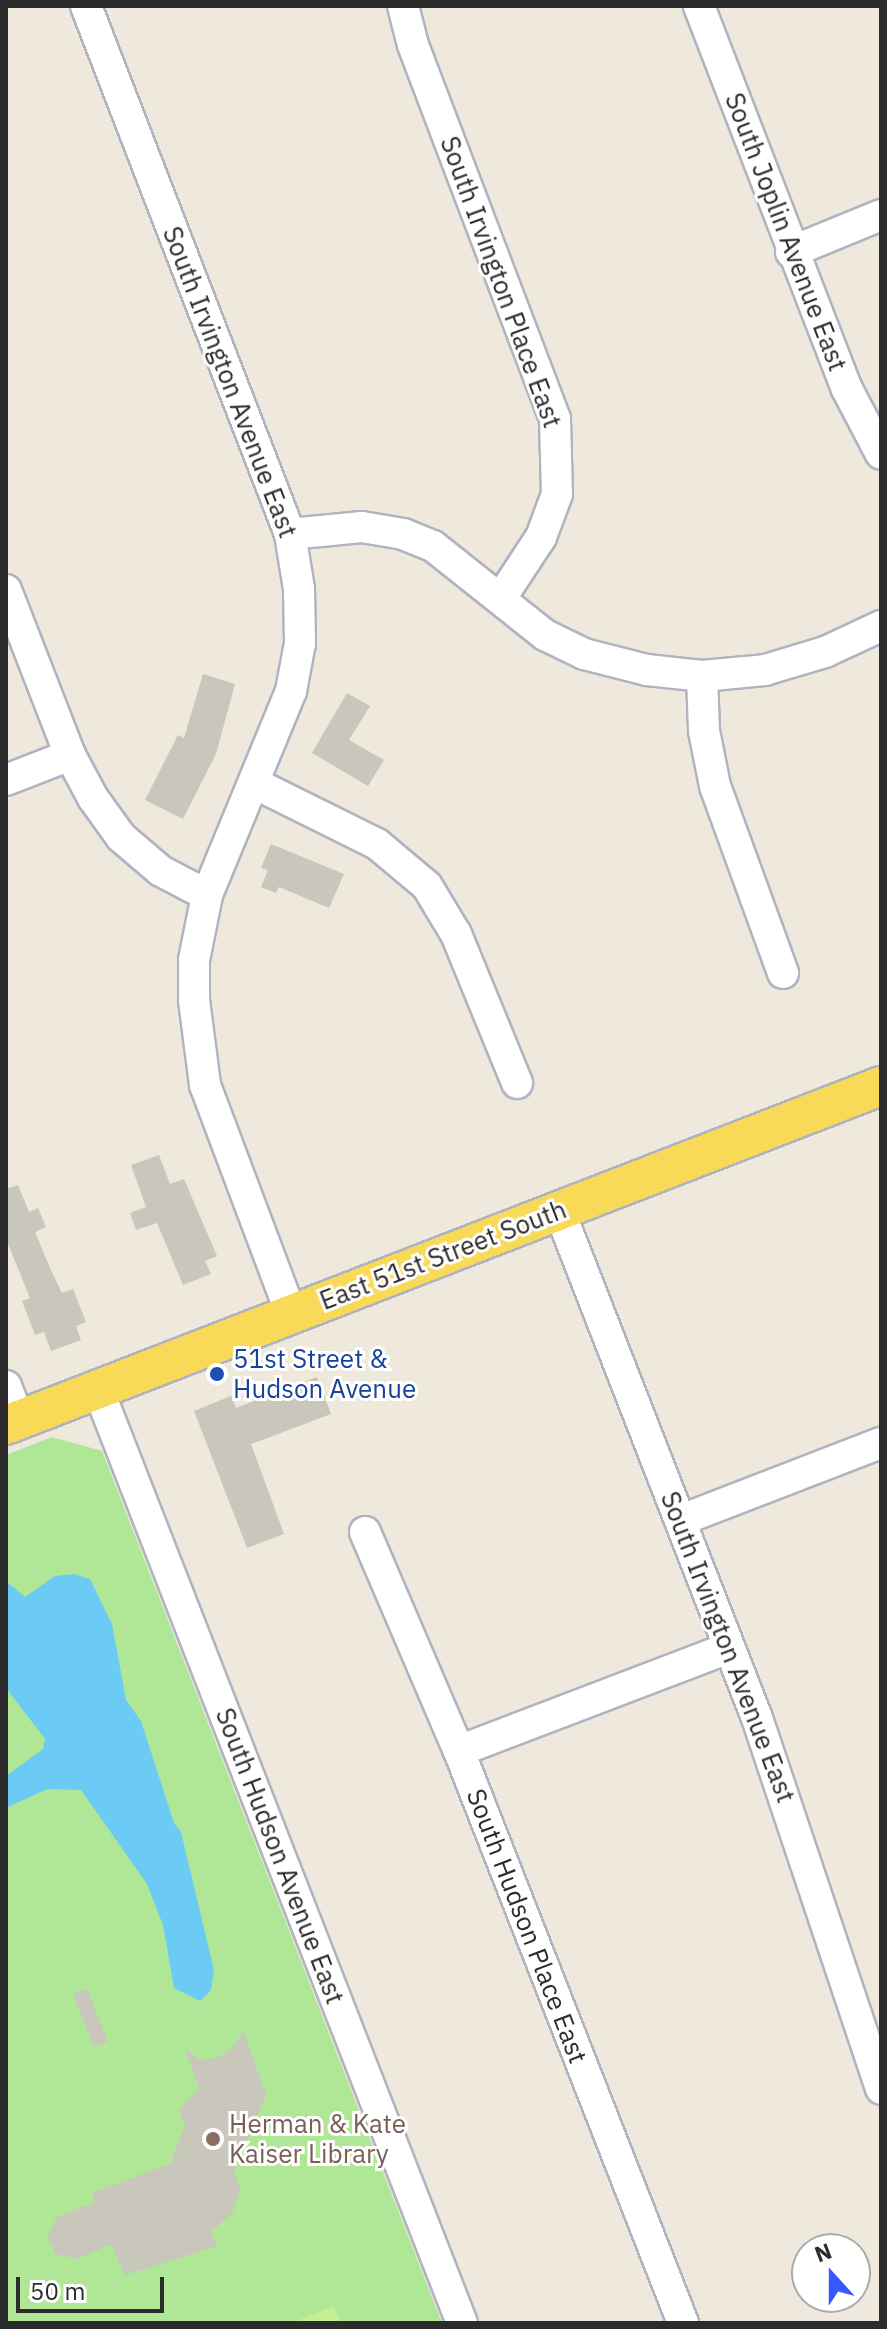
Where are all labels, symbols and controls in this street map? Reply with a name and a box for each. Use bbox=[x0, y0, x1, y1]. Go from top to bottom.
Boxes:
street label: South Joplin Avenue East bbox=[718, 89, 854, 375]
street label: South Irvington Place East bbox=[434, 132, 568, 432]
street label: South Irvington Avenue East bbox=[156, 222, 304, 542]
street label: East 51st Street South bbox=[315, 1194, 571, 1316]
place label: 51st Street & Hudson Avenue bbox=[233, 1343, 416, 1404]
marker: 51st Street & Hudson Avenue bbox=[208, 1365, 226, 1383]
street label: South Irvington Avenue East bbox=[654, 1487, 802, 1807]
street label: South Hudson Avenue East bbox=[209, 1704, 351, 2008]
street label: South Hudson Place East bbox=[460, 1784, 594, 2068]
place label: Herman & Kate Kaiser Library bbox=[229, 2108, 406, 2170]
marker: Herman & Kate Kaiser Library bbox=[204, 2130, 222, 2148]
north arrow bbox=[791, 2233, 871, 2313]
text: N bbox=[810, 2236, 836, 2268]
scale bar bbox=[20, 2261, 168, 2311]
text: 50 m bbox=[30, 2275, 85, 2307]

